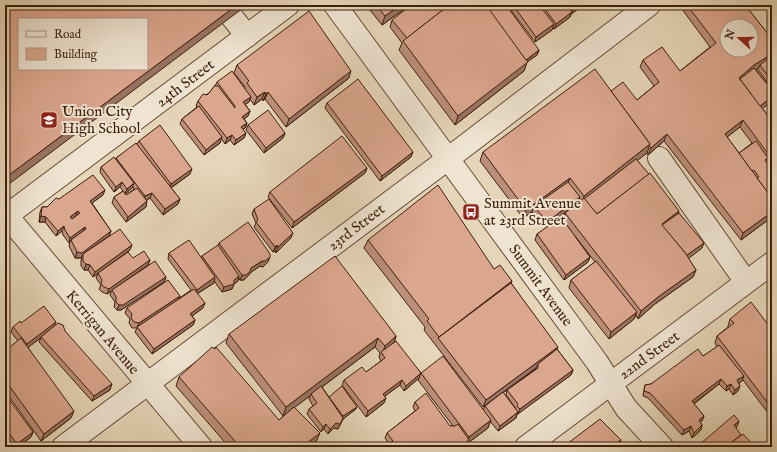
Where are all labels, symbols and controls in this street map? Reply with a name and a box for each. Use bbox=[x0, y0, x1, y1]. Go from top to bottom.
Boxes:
legend bbox=[18, 18, 148, 70]
north arrow bbox=[719, 18, 759, 58]
text: Road bbox=[54, 27, 82, 42]
text: N bbox=[722, 27, 739, 43]
text: Building bbox=[54, 47, 98, 62]
street label: 24th Street bbox=[152, 55, 218, 111]
place label: Union City High School bbox=[62, 102, 141, 138]
school or university icon: Union City High School bbox=[39, 110, 59, 130]
place label: Summit Avenue at 23rd Street bbox=[484, 194, 581, 230]
street label: 23rd Street bbox=[324, 200, 389, 255]
bus stop icon: Summit Avenue at 23rd Street bbox=[461, 202, 481, 222]
street label: Summit Avenue bbox=[504, 241, 577, 330]
street label: Kerrigan Avenue bbox=[62, 286, 144, 379]
street label: 22nd Street bbox=[615, 327, 683, 384]

